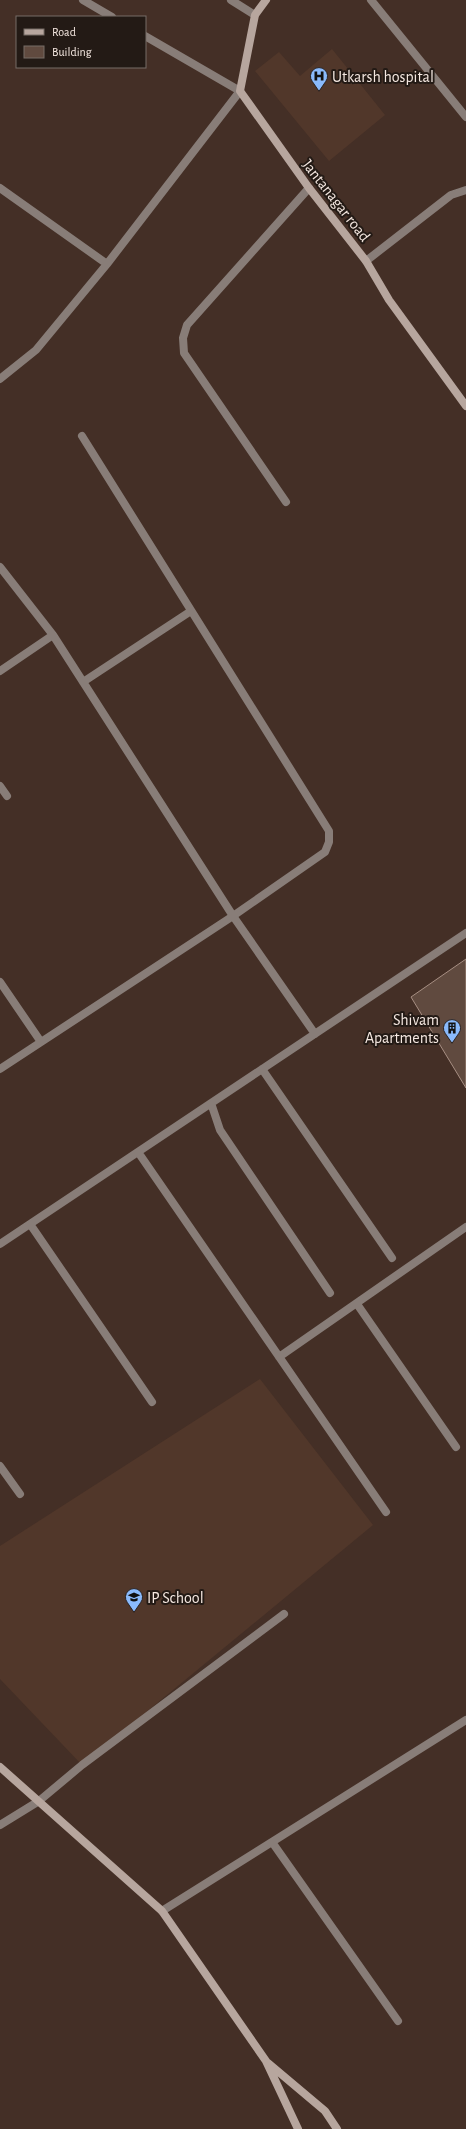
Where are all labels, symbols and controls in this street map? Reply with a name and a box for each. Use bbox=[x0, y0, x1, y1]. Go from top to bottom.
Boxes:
legend bbox=[16, 16, 146, 68]
text: Road bbox=[52, 26, 76, 38]
text: Building bbox=[52, 46, 92, 58]
hospital icon: Utkarsh hospital bbox=[309, 66, 329, 91]
place label: Utkarsh hospital bbox=[332, 69, 434, 85]
street label: Jantanagar road bbox=[299, 157, 373, 245]
place label: Shivam Apartments bbox=[365, 1012, 439, 1046]
building icon: Shivam Apartments bbox=[442, 1018, 462, 1043]
school or university icon: IP School bbox=[124, 1587, 144, 1612]
place label: IP School bbox=[147, 1590, 204, 1606]

